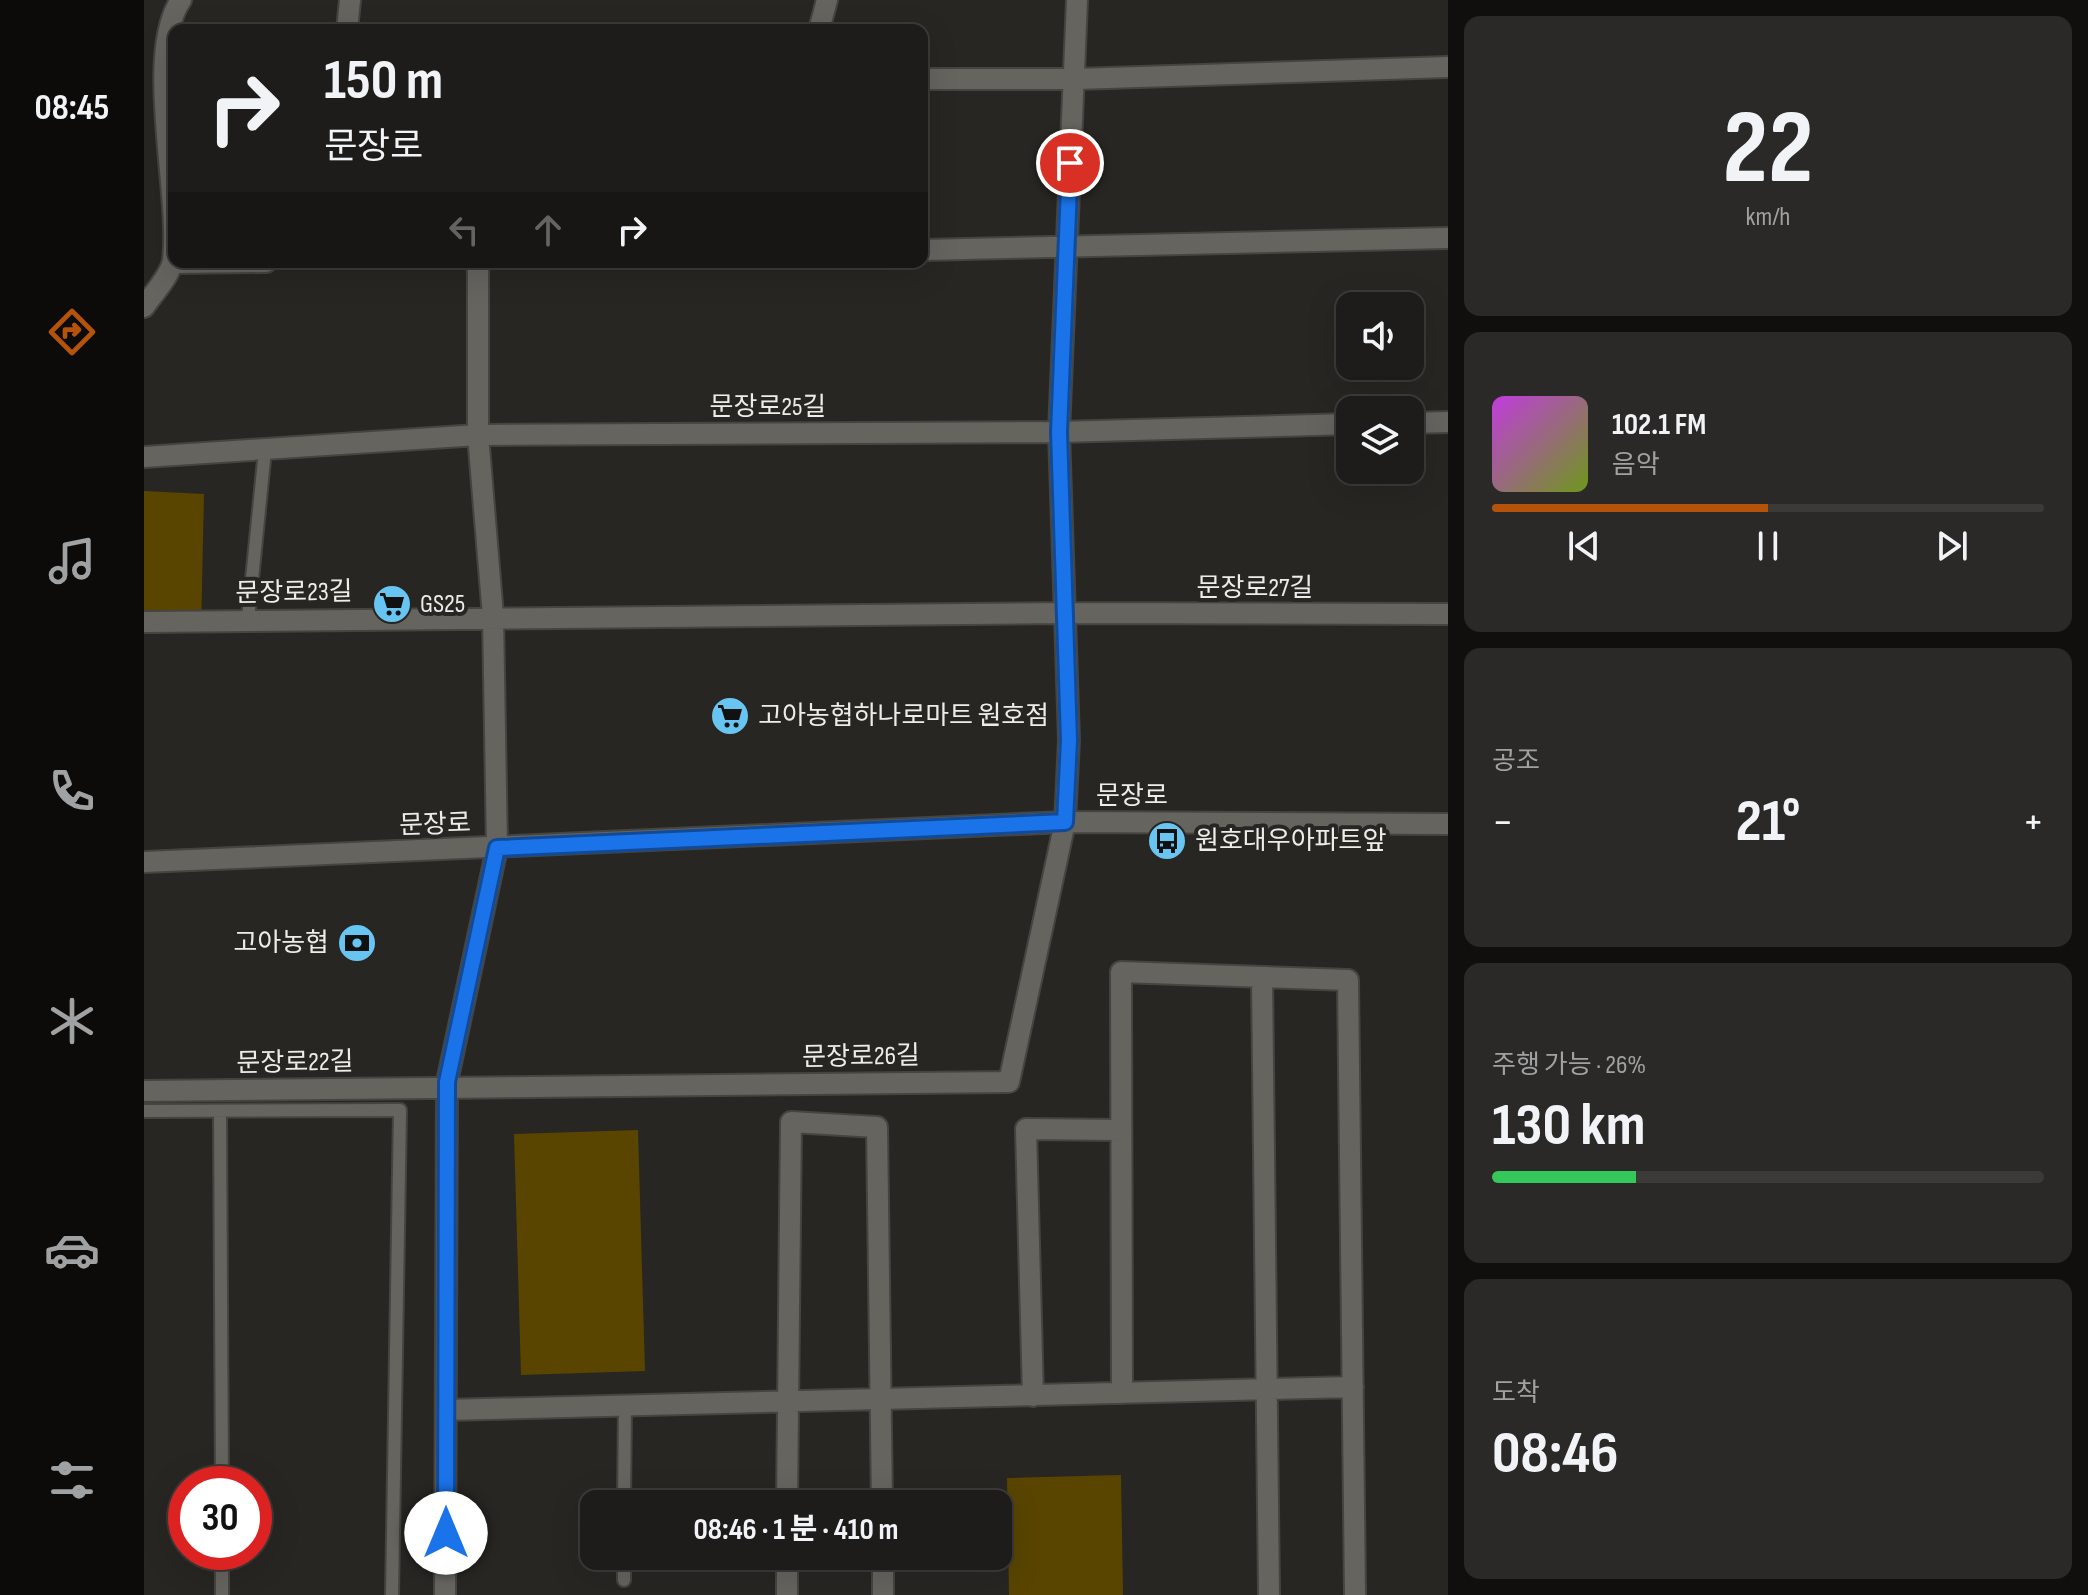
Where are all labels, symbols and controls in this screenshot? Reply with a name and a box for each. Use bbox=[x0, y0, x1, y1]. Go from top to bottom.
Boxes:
text: 150 m bbox=[324, 48, 443, 115]
icon: right bbox=[192, 56, 296, 160]
text: 08:45 bbox=[35, 87, 109, 130]
text: 22 bbox=[1722, 87, 1814, 212]
text: 문장로 bbox=[324, 126, 423, 169]
pin bbox=[1036, 129, 1104, 197]
icon: arrive bbox=[1048, 141, 1092, 185]
text: km/h bbox=[1746, 202, 1790, 233]
icon: left bbox=[442, 208, 486, 252]
icon: ahead bbox=[526, 208, 570, 252]
icon: right bbox=[610, 208, 654, 252]
map controls bbox=[1336, 292, 1424, 484]
button: sound bbox=[1336, 292, 1424, 380]
icon: directions bbox=[44, 304, 100, 360]
street label: 문장로25길 bbox=[710, 392, 826, 423]
button: layers bbox=[1336, 396, 1424, 484]
text: 102.1 FM bbox=[1612, 407, 1706, 443]
text: 음악 bbox=[1612, 450, 1660, 481]
icon: previous bbox=[1562, 524, 1606, 568]
icon: pause bbox=[1746, 524, 1790, 568]
icon: next bbox=[1930, 524, 1974, 568]
icon: music bbox=[44, 533, 100, 589]
street label: 문장로27길 bbox=[1197, 573, 1313, 604]
street label: 문장로23길 bbox=[235, 576, 353, 610]
supermarket icon: GS25 bbox=[371, 583, 413, 625]
place label: GS25 bbox=[420, 589, 465, 620]
supermarket icon: 고아농협하나로마트 원호점 bbox=[709, 695, 751, 737]
place label: 고아농협하나로마트 원호점 bbox=[758, 701, 1049, 732]
text: 공조 bbox=[1492, 746, 1540, 777]
icon: phone bbox=[44, 763, 100, 819]
street label: 문장로 bbox=[1096, 781, 1168, 812]
text: 21° bbox=[1735, 786, 1801, 858]
text: − bbox=[1492, 796, 1514, 849]
text: + bbox=[2022, 796, 2044, 849]
street label: 문장로 bbox=[399, 808, 471, 842]
bus stop icon: 원호대우아파트앞 bbox=[1146, 820, 1188, 862]
place label: 원호대우아파트앞 bbox=[1195, 826, 1386, 857]
bank icon: 고아농협 bbox=[336, 922, 378, 964]
place label: 고아농협 bbox=[233, 928, 329, 959]
icon: climate bbox=[44, 993, 100, 1049]
street label: 문장로26길 bbox=[802, 1040, 920, 1074]
street label: 문장로22길 bbox=[236, 1046, 354, 1080]
text: 주행 가능 · 26% bbox=[1492, 1050, 1646, 1081]
text: 130 km bbox=[1492, 1090, 1645, 1162]
icon: car bbox=[44, 1222, 100, 1278]
text: 도착 bbox=[1492, 1378, 1540, 1409]
text: 08:46 bbox=[1492, 1418, 1618, 1490]
icon: filters bbox=[44, 1452, 100, 1508]
speed limit sign: 30 bbox=[168, 1466, 272, 1570]
position arrow bbox=[404, 1491, 488, 1575]
text: 08:46 · 1 분 · 410 m bbox=[694, 1512, 898, 1548]

